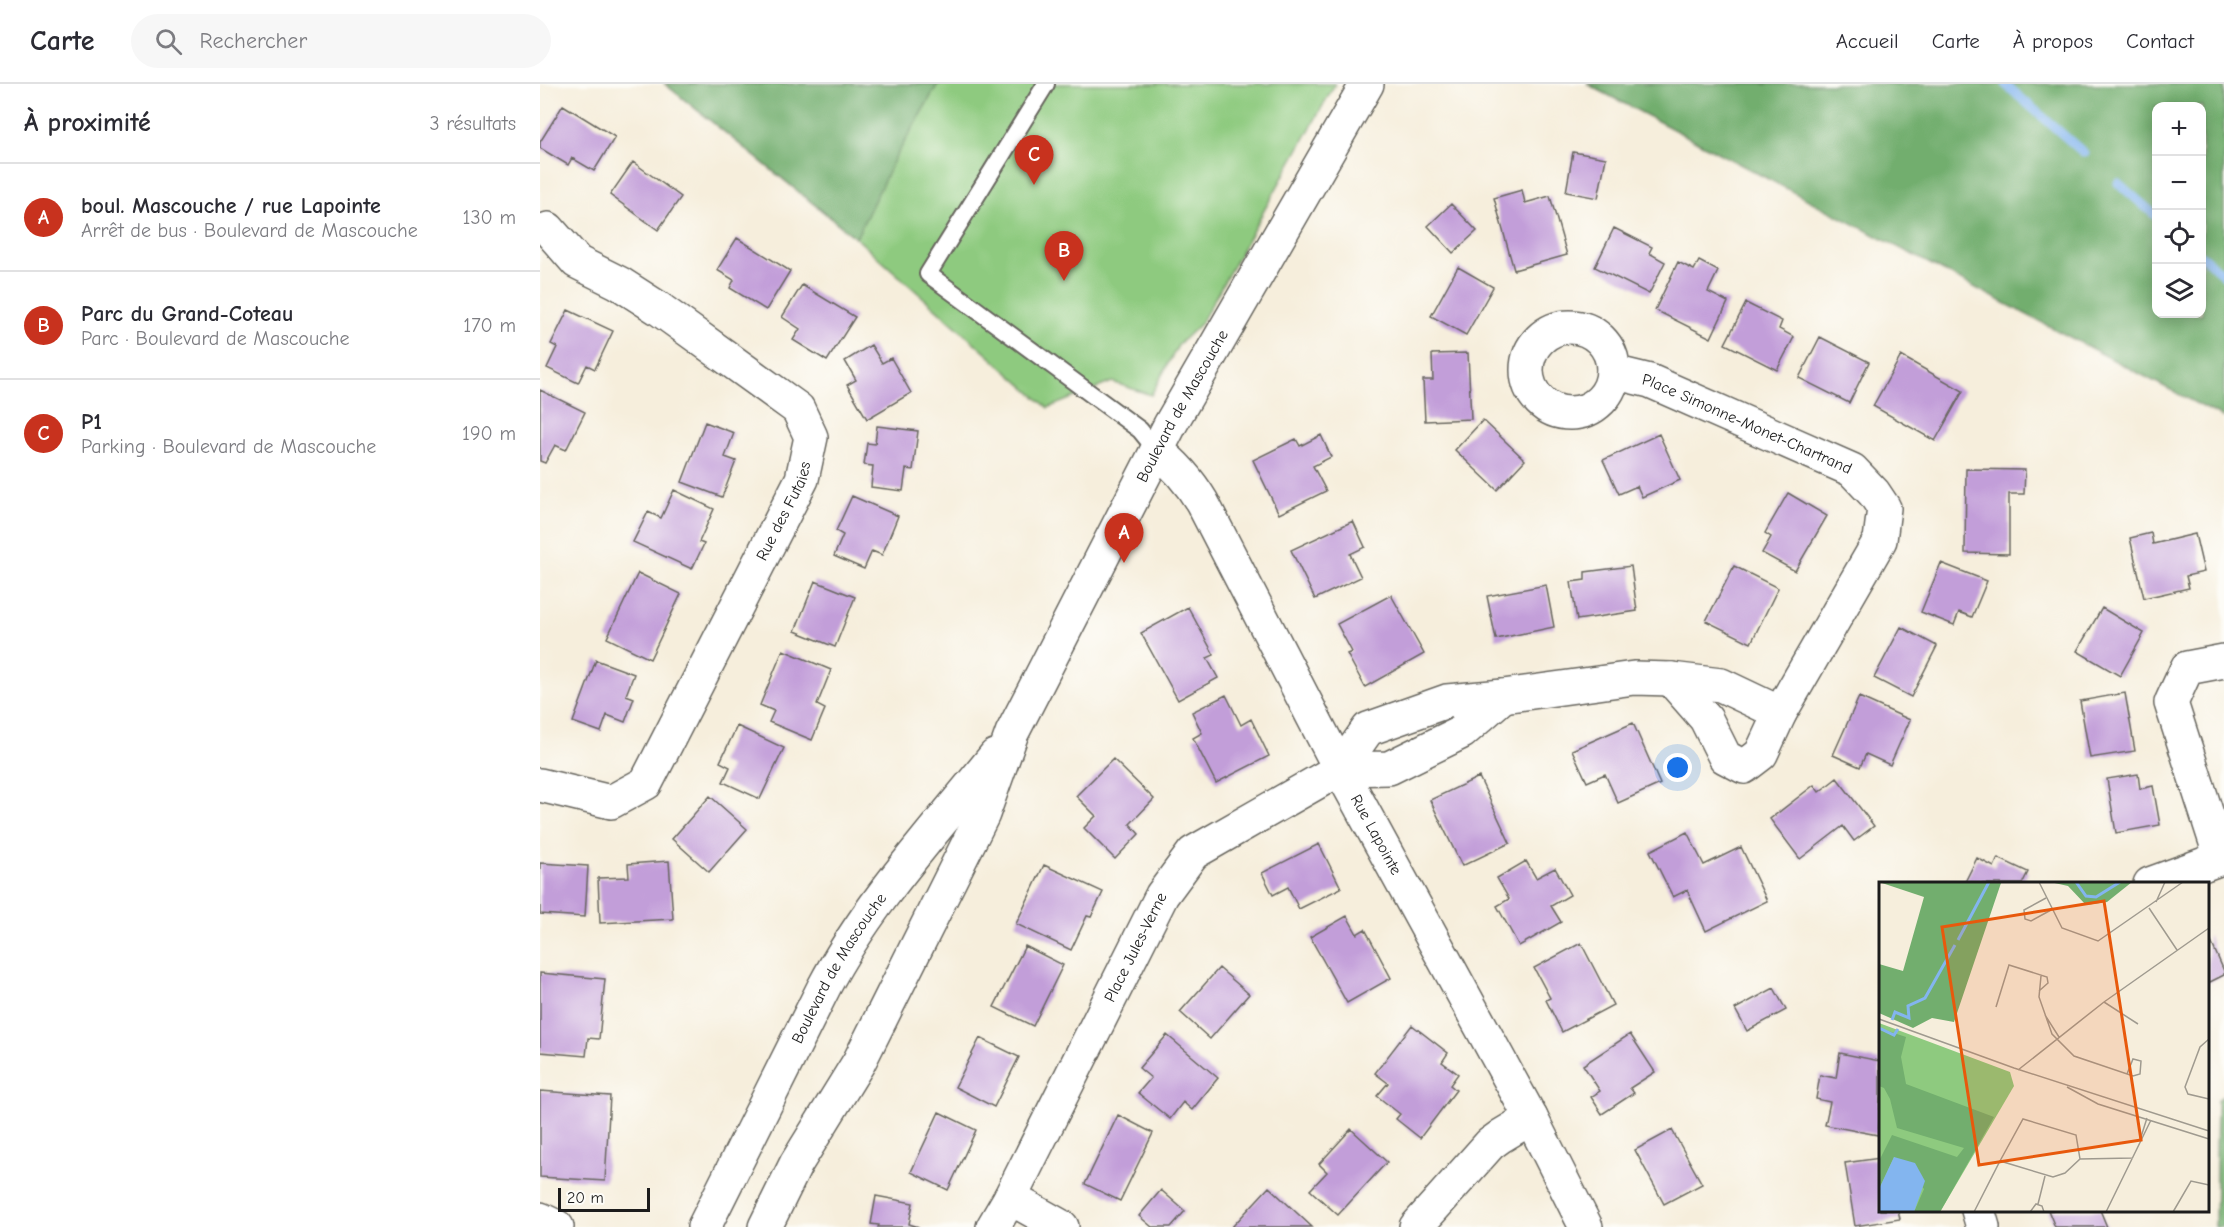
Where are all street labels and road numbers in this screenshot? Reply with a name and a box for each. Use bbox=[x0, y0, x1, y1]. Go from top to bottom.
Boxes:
street label: Boulevard de Mascouche bbox=[1133, 327, 1232, 485]
street label: Place Simonne-Monet-Chartrand bbox=[1640, 370, 1855, 478]
street label: Rue des Futaies bbox=[753, 460, 815, 564]
street label: Rue Lapointe bbox=[1347, 792, 1405, 878]
street label: Boulevard de Mascouche bbox=[788, 890, 890, 1046]
street label: Place Jules-Verne bbox=[1101, 890, 1171, 1005]

